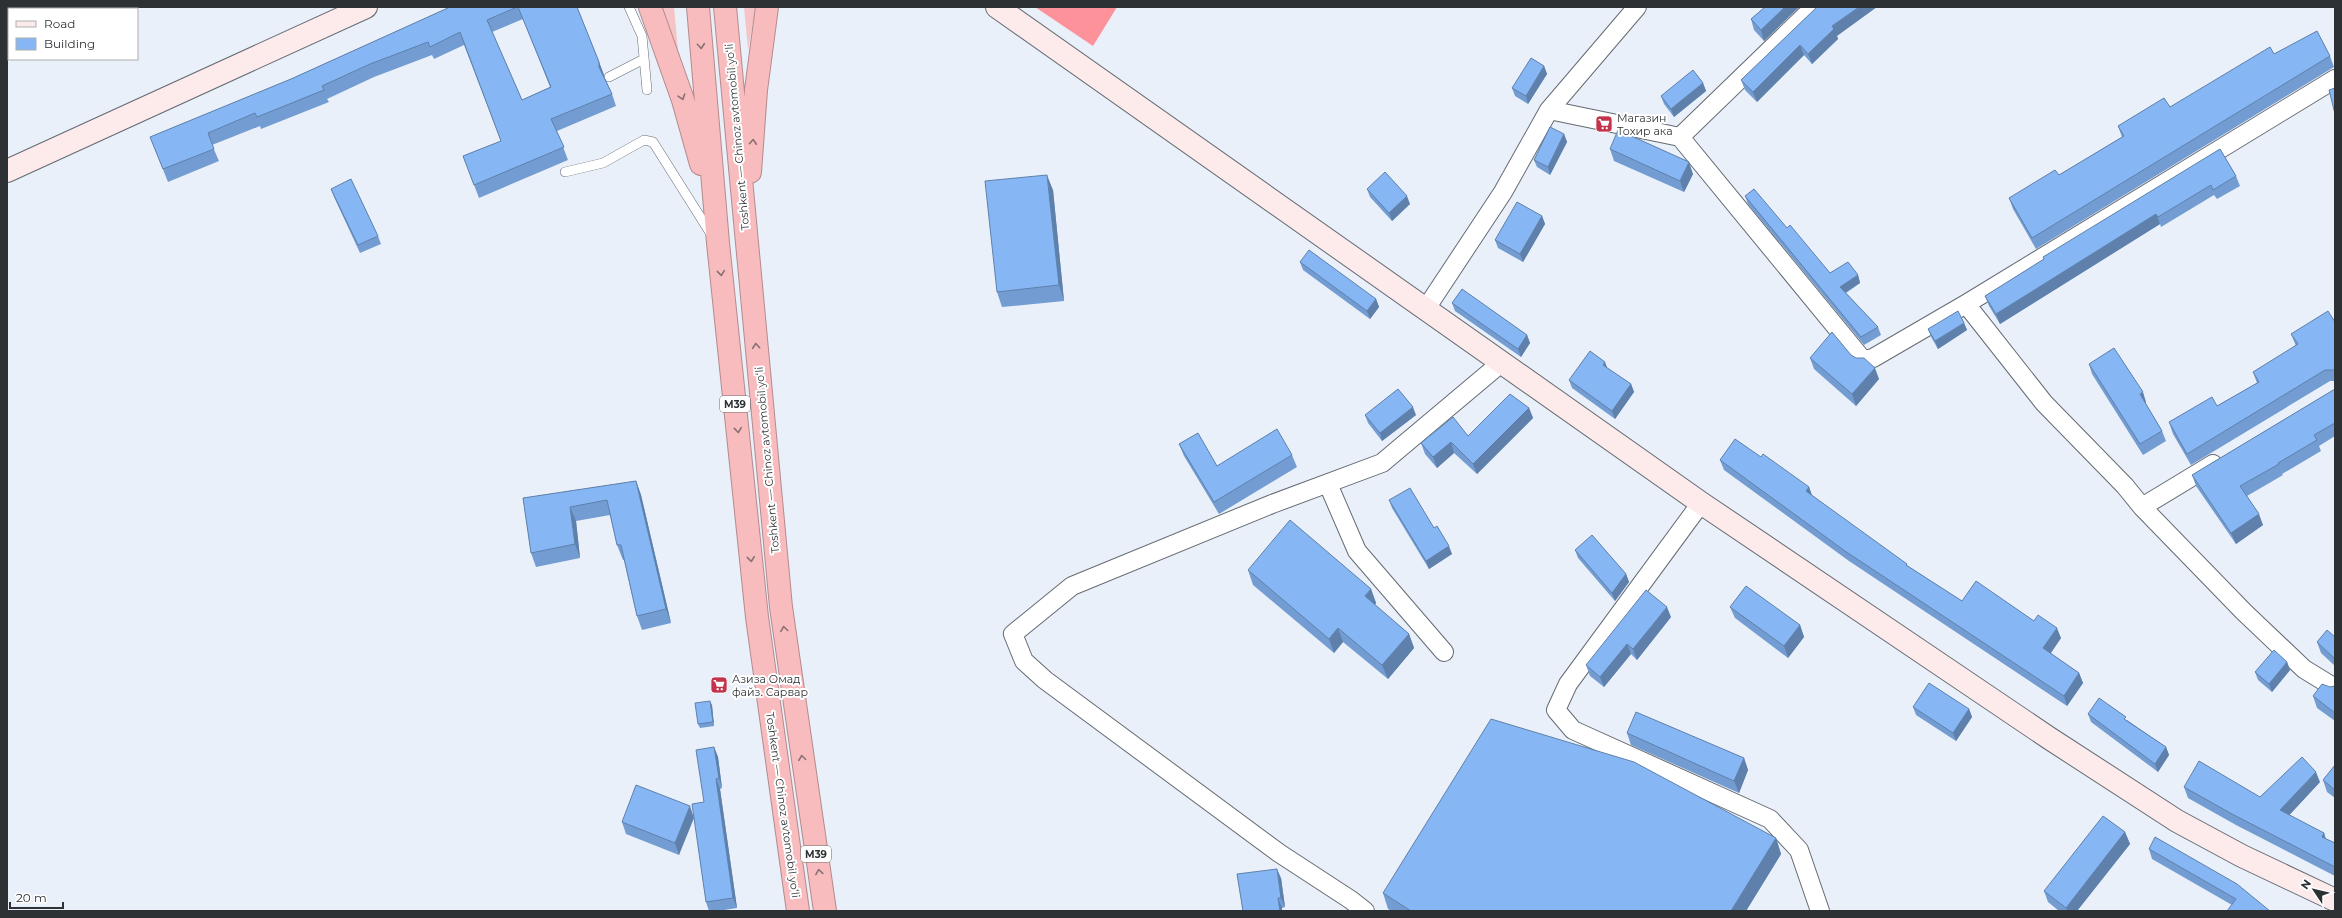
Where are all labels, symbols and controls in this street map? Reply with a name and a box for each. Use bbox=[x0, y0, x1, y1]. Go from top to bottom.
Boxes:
legend bbox=[8, 8, 138, 60]
text: Road bbox=[44, 16, 75, 31]
text: Building bbox=[44, 36, 95, 51]
one-way arrow bbox=[696, 43, 705, 49]
street label: Toshkent — Chinoz avtomobil yoʻli bbox=[722, 43, 752, 231]
one-way arrow bbox=[677, 93, 686, 100]
place label: Магазин Тохир ака bbox=[1617, 111, 1673, 138]
supermarket icon: Магазин Тохир ака bbox=[1594, 114, 1614, 134]
one-way arrow bbox=[748, 139, 757, 145]
one-way arrow bbox=[716, 270, 725, 276]
one-way arrow bbox=[752, 343, 761, 349]
street label: Toshkent — Chinoz avtomobil yoʻli bbox=[752, 366, 782, 554]
road number: M39 bbox=[720, 396, 750, 412]
one-way arrow bbox=[733, 427, 742, 433]
one-way arrow bbox=[746, 556, 755, 562]
one-way arrow bbox=[780, 626, 789, 632]
place label: Азиза Омад файз. Сарвар bbox=[732, 672, 808, 699]
supermarket icon: Азиза Омад файз. Сарвар bbox=[709, 675, 729, 695]
street label: Toshkent — Chinoz avtomobil yoʻli bbox=[763, 711, 803, 899]
one-way arrow bbox=[798, 755, 807, 761]
road number: M39 bbox=[801, 846, 831, 862]
one-way arrow bbox=[815, 869, 824, 876]
north arrow bbox=[2294, 870, 2334, 910]
text: N bbox=[2298, 877, 2314, 892]
scale bar bbox=[10, 884, 63, 910]
text: 20 m bbox=[16, 890, 47, 905]

